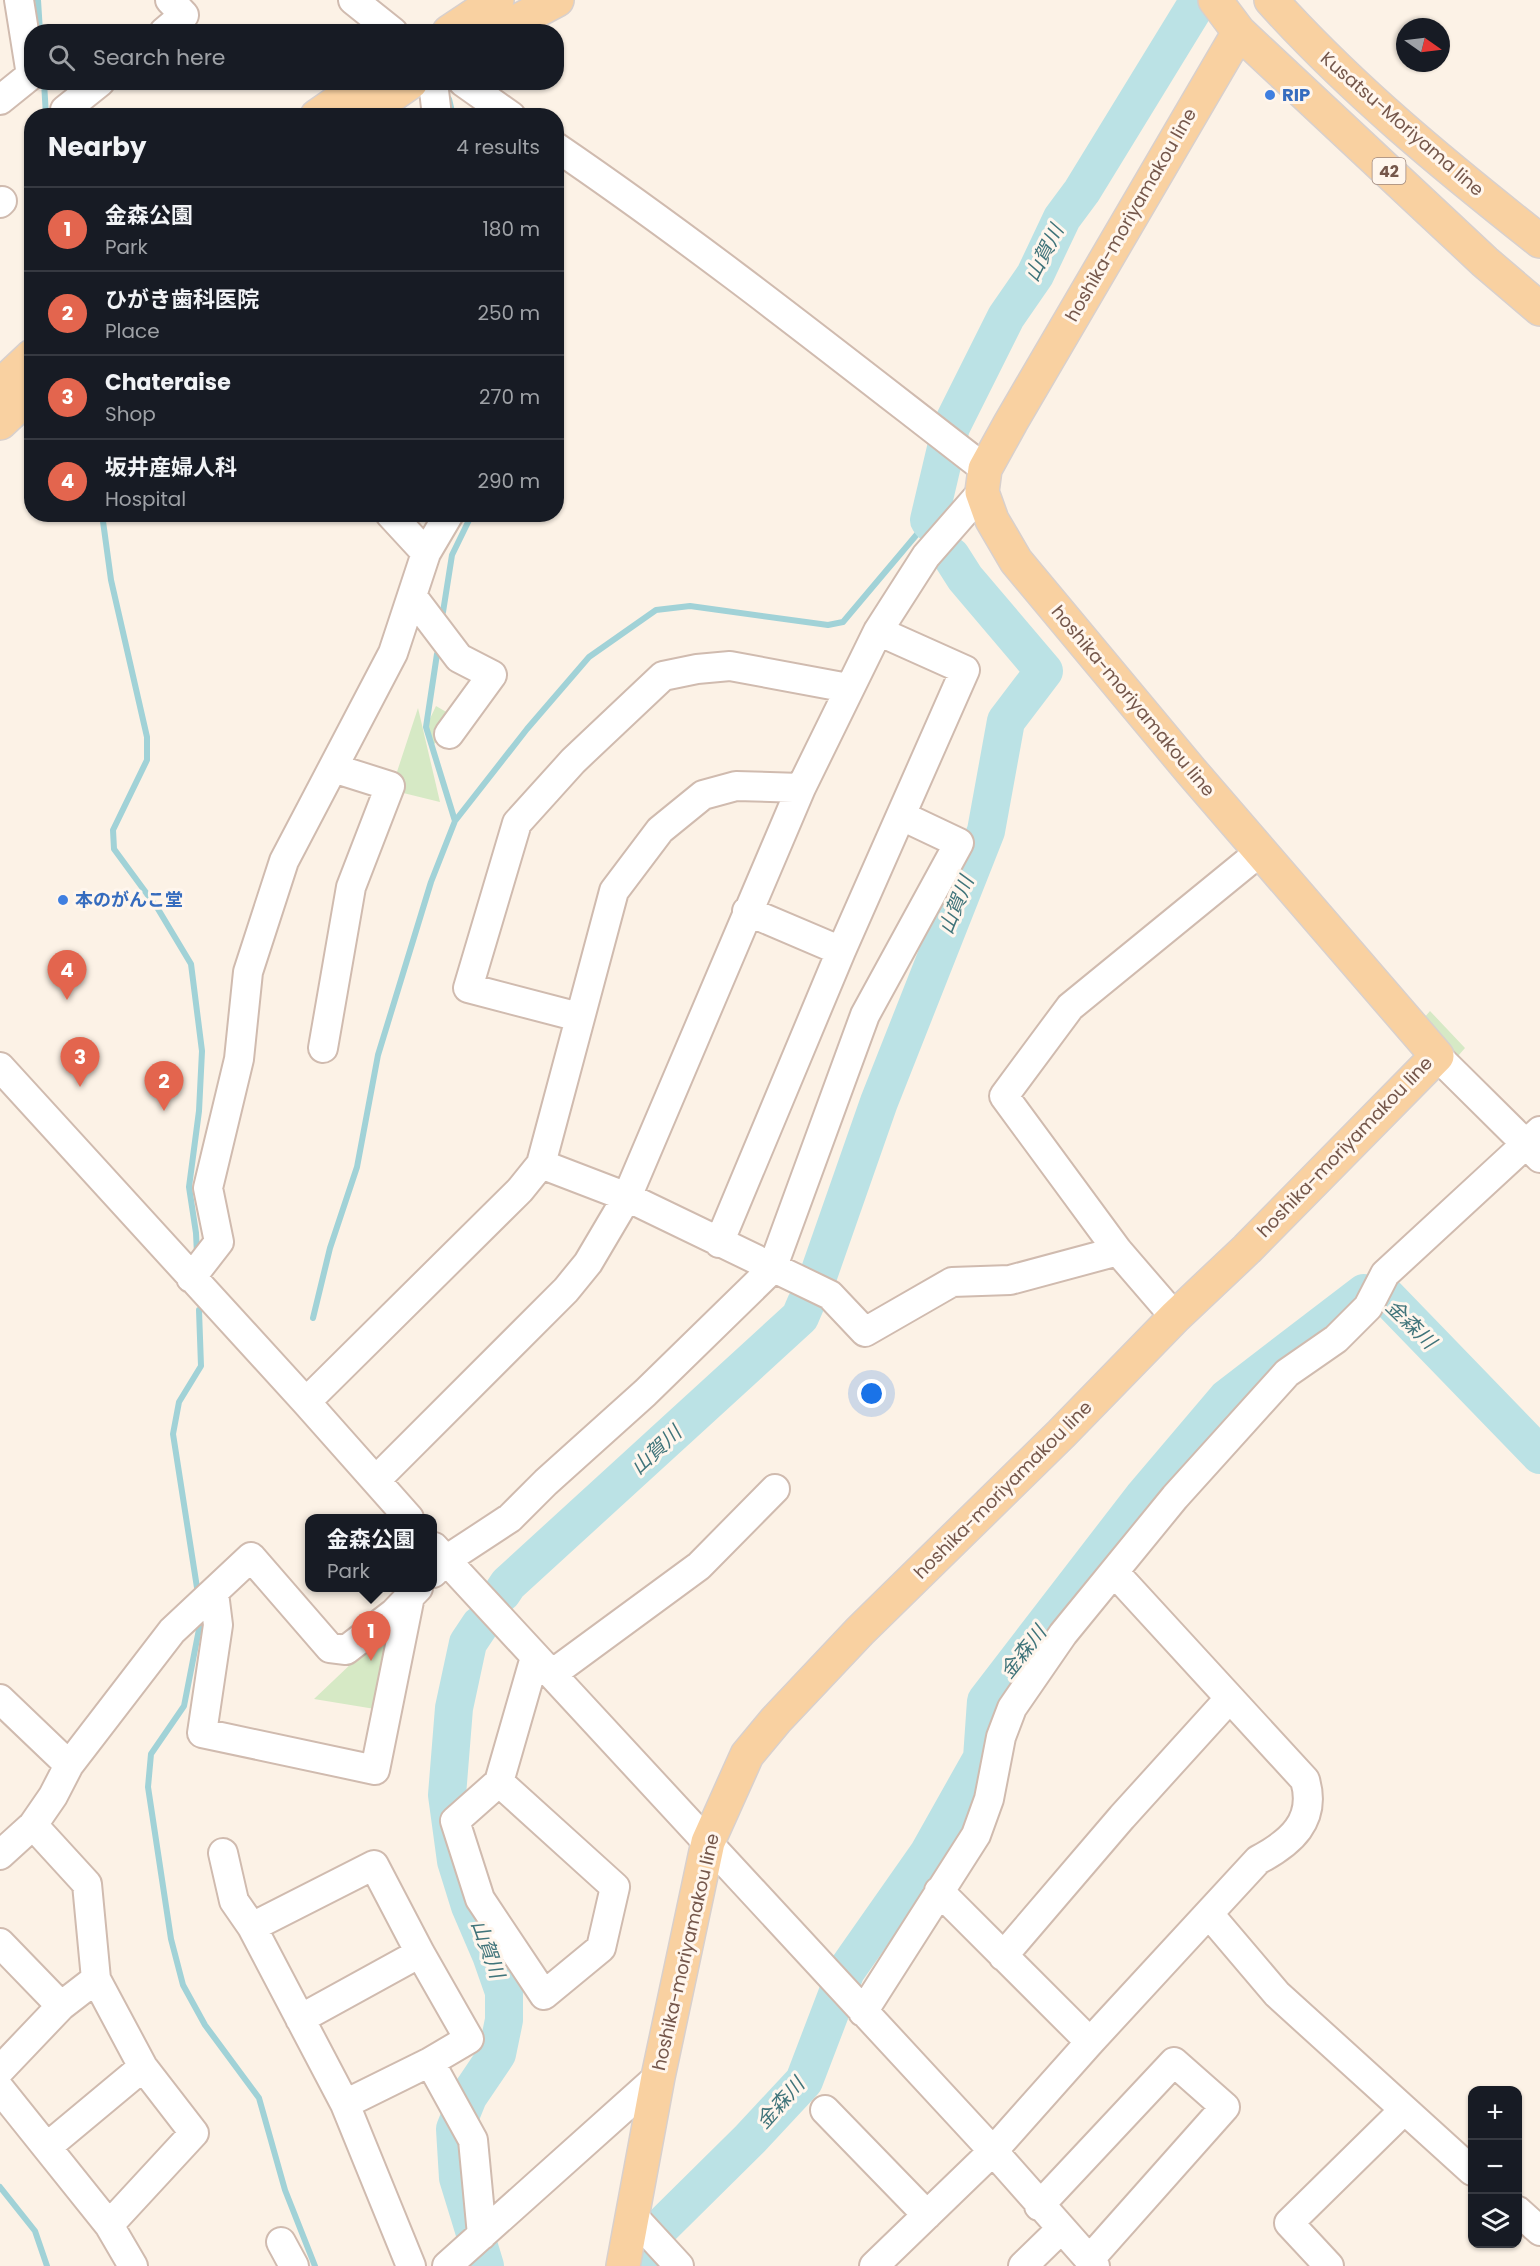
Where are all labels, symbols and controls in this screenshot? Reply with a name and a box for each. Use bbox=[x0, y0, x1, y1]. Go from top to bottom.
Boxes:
north arrow bbox=[1396, 18, 1450, 72]
search box bbox=[24, 24, 564, 90]
icon: search bbox=[45, 41, 78, 74]
text: Search here bbox=[93, 42, 226, 73]
street label: Kusatsu-Moriyama line bbox=[1315, 46, 1489, 202]
place label: RIP bbox=[1282, 82, 1310, 107]
marker: RIP bbox=[1263, 88, 1277, 102]
street label: hoshika-moriyamakou line bbox=[1059, 103, 1202, 326]
text: Nearby bbox=[48, 129, 146, 165]
text: 4 results bbox=[456, 133, 540, 161]
road number: 42 bbox=[1372, 158, 1406, 184]
text: 金森公園 bbox=[105, 200, 193, 231]
text: 1 bbox=[64, 215, 71, 243]
text: 180 m bbox=[482, 215, 540, 243]
water label: 山賀川 bbox=[1018, 218, 1071, 286]
text: Park bbox=[105, 233, 148, 261]
text: ひがき歯科医院 bbox=[105, 284, 259, 315]
text: 2 bbox=[62, 299, 73, 327]
text: 250 m bbox=[477, 299, 540, 327]
text: Place bbox=[105, 317, 160, 345]
text: Chateraise bbox=[105, 367, 231, 398]
text: 3 bbox=[61, 383, 74, 411]
text: 270 m bbox=[479, 383, 540, 411]
text: Shop bbox=[105, 400, 156, 428]
text: 坂井産婦人科 bbox=[105, 452, 237, 483]
text: 4 bbox=[61, 467, 74, 495]
text: 290 m bbox=[477, 467, 540, 495]
text: Hospital bbox=[105, 485, 186, 513]
street label: hoshika-moriyamakou line bbox=[1046, 600, 1221, 802]
water label: 山賀川 bbox=[932, 870, 981, 938]
place label: 本のがんこ堂 bbox=[75, 887, 183, 912]
marker: 本のがんこ堂 bbox=[56, 893, 70, 907]
pin: 4 bbox=[48, 950, 86, 1000]
pin: 3 bbox=[60, 1038, 100, 1087]
street label: hoshika-moriyamakou line bbox=[1251, 1051, 1438, 1243]
pin: 2 bbox=[144, 1062, 184, 1111]
water label: 金森川 bbox=[1380, 1293, 1444, 1356]
your location bbox=[857, 1379, 886, 1408]
street label: hoshika-moriyamakou line bbox=[908, 1395, 1097, 1584]
water label: 山賀川 bbox=[625, 1418, 689, 1481]
popup bbox=[305, 1514, 437, 1592]
text: 金森公園 bbox=[327, 1524, 415, 1555]
text: Park bbox=[327, 1557, 370, 1585]
pin: 1 bbox=[352, 1612, 391, 1661]
water label: 金森川 bbox=[993, 1618, 1054, 1684]
street label: hoshika-moriyamakou line bbox=[646, 1831, 725, 2073]
water label: 山賀川 bbox=[465, 1916, 512, 1984]
water label: 金森川 bbox=[750, 2070, 812, 2135]
map controls bbox=[1468, 2086, 1522, 2248]
button: + bbox=[1468, 2086, 1522, 2140]
button: − bbox=[1468, 2140, 1522, 2194]
button: layers bbox=[1468, 2194, 1522, 2248]

